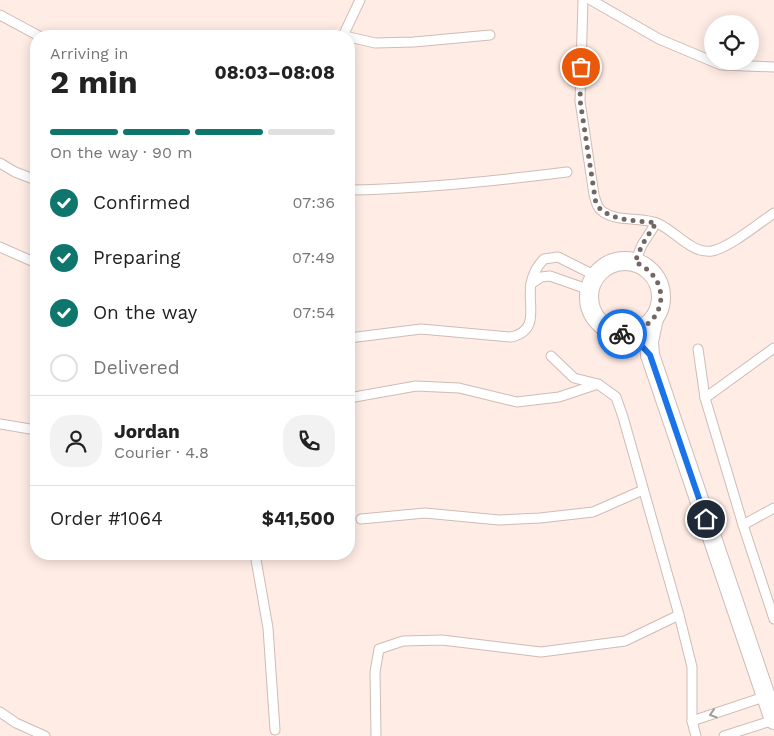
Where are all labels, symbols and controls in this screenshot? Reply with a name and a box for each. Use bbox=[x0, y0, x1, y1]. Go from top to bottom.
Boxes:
map controls bbox=[704, 15, 759, 70]
button: locate bbox=[704, 15, 759, 70]
text: Arriving in bbox=[50, 44, 128, 63]
pin bbox=[560, 46, 602, 88]
icon: bag bbox=[567, 53, 595, 81]
text: 08:03–08:08 bbox=[215, 61, 335, 84]
text: 2 min bbox=[50, 63, 138, 101]
text: On the way · 90 m bbox=[50, 143, 193, 162]
icon: check bbox=[50, 189, 78, 217]
text: Confirmed bbox=[93, 191, 190, 214]
text: 07:36 bbox=[293, 193, 335, 212]
icon: check bbox=[50, 244, 78, 272]
text: Preparing bbox=[93, 246, 180, 269]
text: 07:49 bbox=[292, 248, 335, 267]
icon: check bbox=[50, 299, 78, 327]
text: On the way bbox=[93, 301, 197, 324]
text: 07:54 bbox=[293, 303, 335, 322]
courier bbox=[597, 309, 647, 359]
icon: bike bbox=[608, 320, 636, 348]
text: Delivered bbox=[93, 356, 180, 379]
button: person bbox=[50, 415, 102, 467]
button: phone bbox=[283, 415, 335, 467]
text: Jordan bbox=[114, 420, 180, 443]
text: Courier · 4.8 bbox=[114, 443, 209, 462]
pin bbox=[685, 498, 727, 540]
icon: home bbox=[692, 505, 720, 533]
text: Order #1064 bbox=[50, 507, 163, 530]
text: $41,500 bbox=[262, 507, 335, 530]
one-way arrow bbox=[709, 708, 717, 718]

